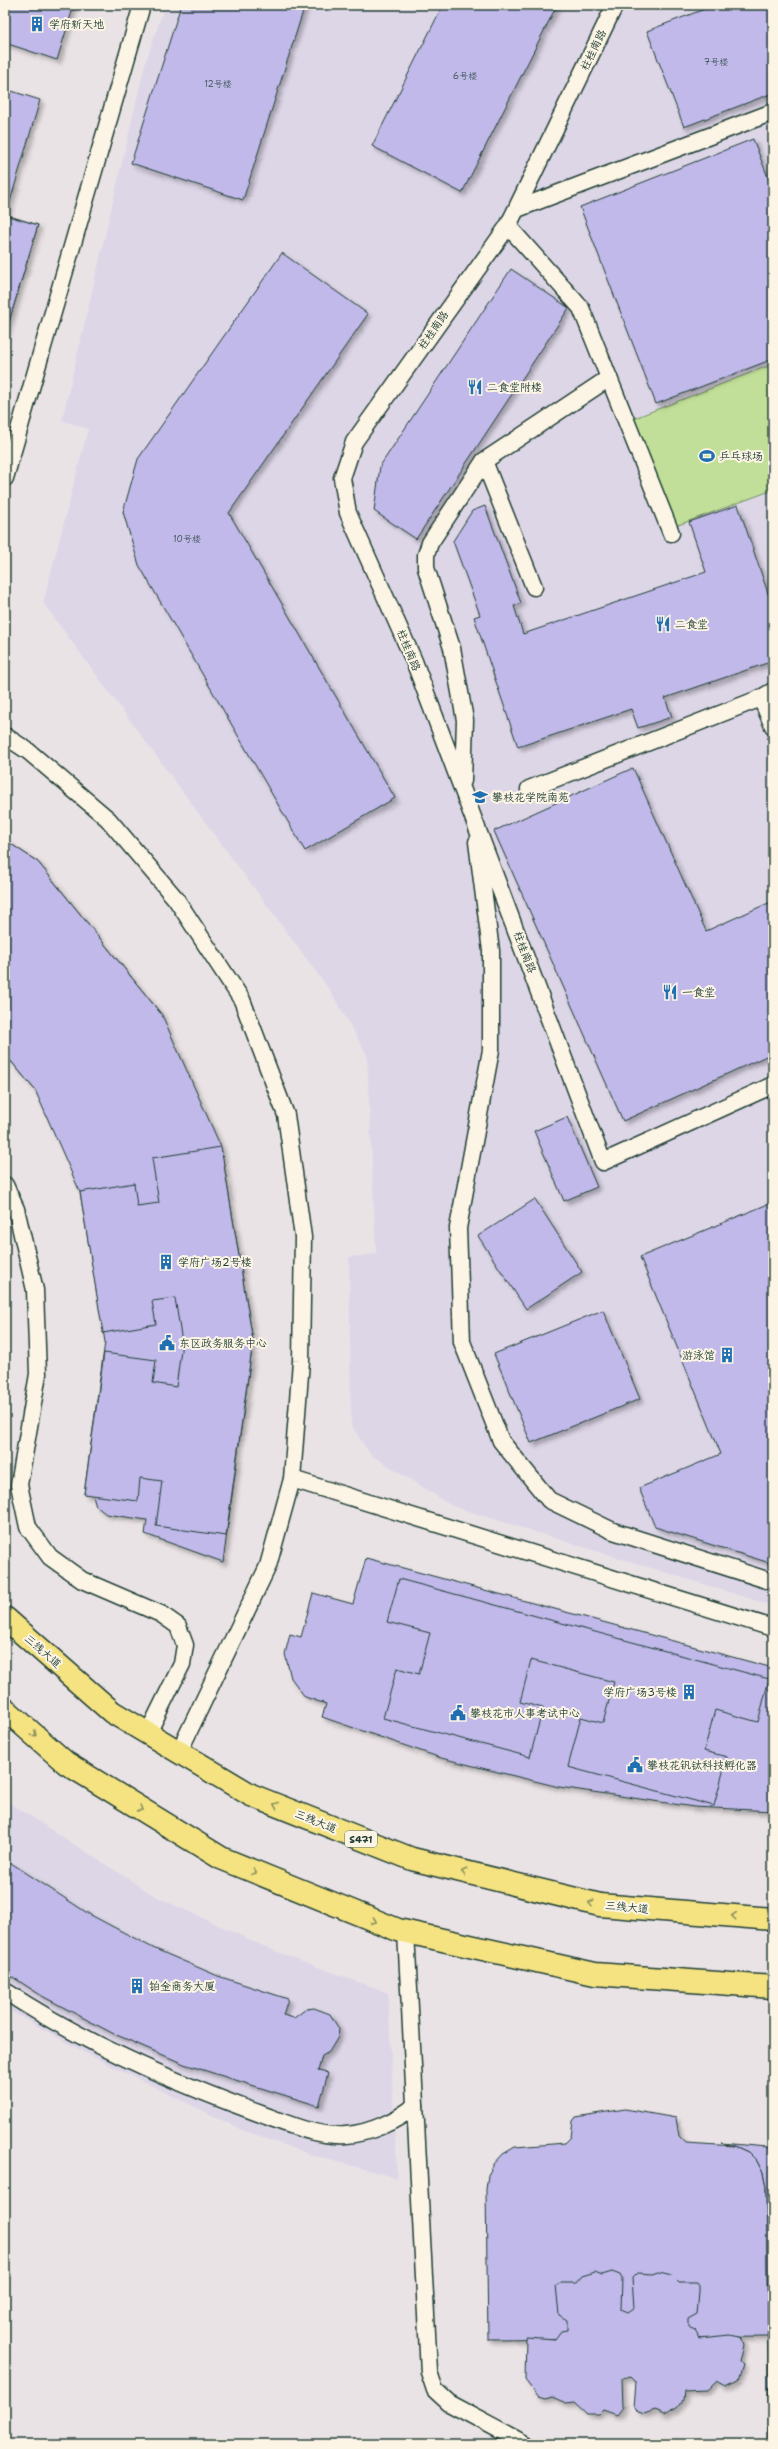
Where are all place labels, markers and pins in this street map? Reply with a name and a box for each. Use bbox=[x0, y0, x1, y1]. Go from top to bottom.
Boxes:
building icon: 学府新天地 bbox=[28, 15, 46, 33]
place label: 学府新天地 bbox=[49, 17, 104, 32]
restaurant icon: 二食堂附楼 bbox=[466, 378, 484, 396]
place label: 二食堂附楼 bbox=[487, 380, 542, 395]
sports icon: 乒乓球场 bbox=[698, 447, 716, 465]
place label: 乒乓球场 bbox=[719, 449, 763, 464]
restaurant icon: 二食堂 bbox=[654, 615, 672, 633]
place label: 二食堂 bbox=[675, 617, 708, 632]
school or university icon: 攀枝花学院南苑 bbox=[471, 788, 489, 806]
place label: 攀枝花学院南苑 bbox=[492, 790, 569, 805]
restaurant icon: 一食堂 bbox=[661, 983, 679, 1001]
place label: 一食堂 bbox=[682, 985, 715, 1000]
building icon: 学府广场2号楼 bbox=[157, 1253, 175, 1271]
place label: 学府广场2号楼 bbox=[178, 1255, 252, 1270]
public building icon: 东区政务服务中心 bbox=[158, 1334, 176, 1352]
place label: 东区政务服务中心 bbox=[179, 1336, 267, 1351]
building icon: 游泳馆 bbox=[718, 1346, 736, 1364]
place label: 游泳馆 bbox=[682, 1348, 715, 1363]
building icon: 学府广场3号楼 bbox=[680, 1683, 698, 1701]
place label: 学府广场3号楼 bbox=[603, 1685, 677, 1700]
public building icon: 攀枝花市人事考试中心 bbox=[449, 1704, 467, 1722]
place label: 攀枝花市人事考试中心 bbox=[470, 1706, 580, 1721]
public building icon: 攀枝花钒钛科技孵化器 bbox=[626, 1756, 644, 1774]
place label: 攀枝花钒钛科技孵化器 bbox=[647, 1758, 757, 1773]
building icon: 铂金商务大厦 bbox=[128, 1977, 146, 1995]
place label: 铂金商务大厦 bbox=[149, 1979, 215, 1994]

